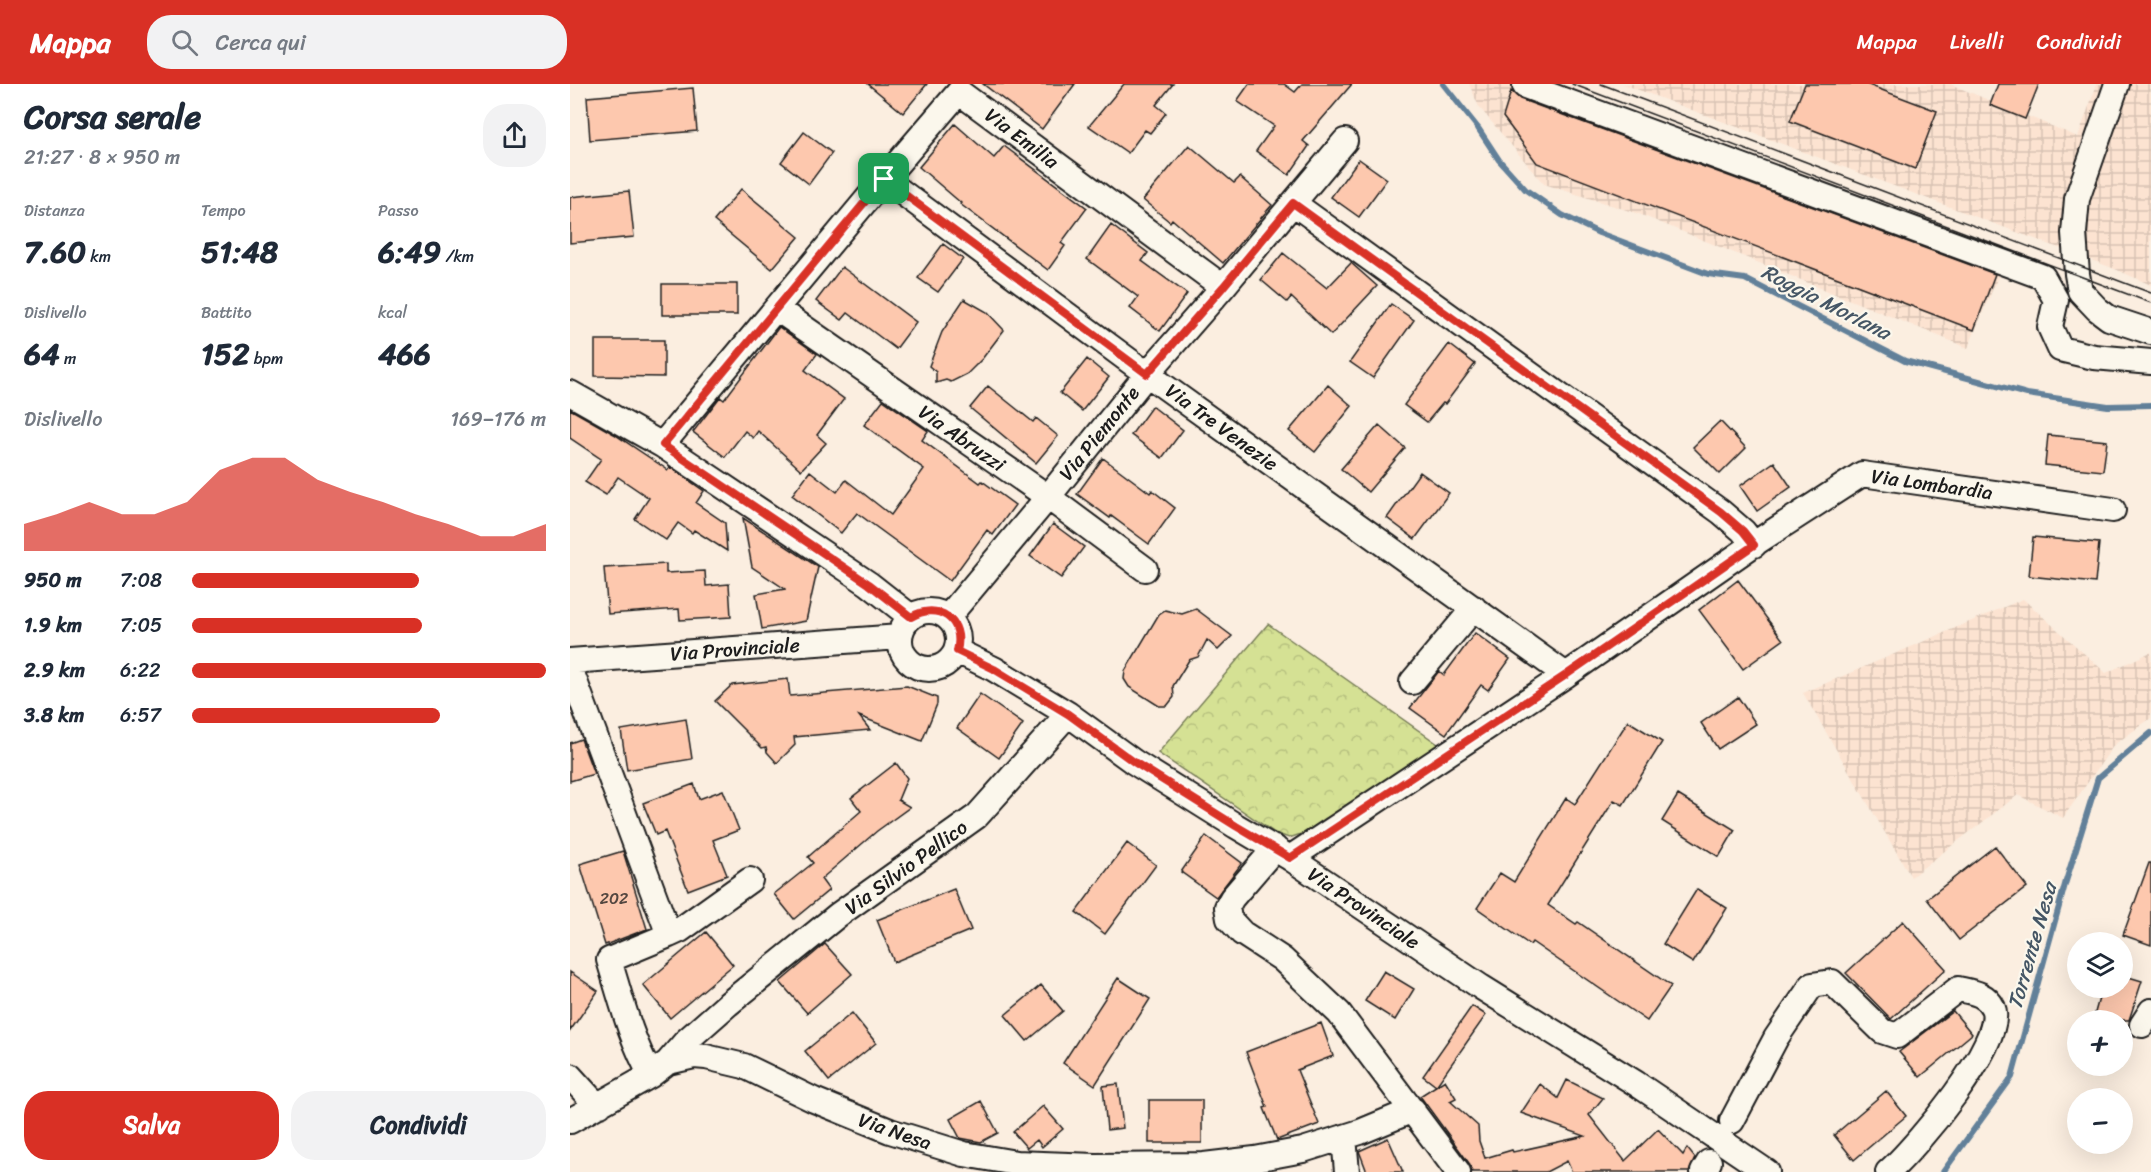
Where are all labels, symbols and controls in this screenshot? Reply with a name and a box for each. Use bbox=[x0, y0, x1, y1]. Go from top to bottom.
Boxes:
search box bbox=[147, 15, 567, 69]
text: Mappa bbox=[30, 18, 111, 67]
text: Cerca qui bbox=[216, 23, 306, 62]
text: Mappa bbox=[1856, 23, 1917, 61]
text: Livelli bbox=[1950, 23, 2004, 61]
text: Condividi bbox=[2037, 23, 2121, 61]
icon: search bbox=[168, 26, 201, 59]
text: Corsa serale bbox=[24, 88, 201, 146]
street label: Via Emilia bbox=[977, 99, 1067, 179]
button: share bbox=[483, 104, 546, 167]
text: 21:27 · 8 × 950 m bbox=[24, 140, 180, 175]
pin bbox=[858, 153, 909, 204]
icon: arrive bbox=[867, 162, 900, 195]
text: Distanza bbox=[24, 196, 85, 225]
text: Tempo bbox=[201, 196, 246, 225]
text: Passo bbox=[378, 196, 419, 225]
text: 7.60 bbox=[24, 225, 86, 279]
text: 51:48 bbox=[201, 225, 278, 279]
text: 6:49 bbox=[378, 225, 441, 279]
text: km bbox=[86, 242, 111, 271]
text: /km bbox=[441, 242, 474, 271]
water label: Roggia Morlana bbox=[1754, 253, 1900, 352]
text: Dislivello bbox=[24, 298, 87, 327]
text: Battito bbox=[201, 298, 252, 327]
text: kcal bbox=[378, 298, 407, 327]
text: 64 bbox=[24, 327, 60, 381]
text: 152 bbox=[201, 327, 250, 381]
text: 466 bbox=[378, 327, 431, 381]
text: m bbox=[60, 344, 76, 373]
text: bpm bbox=[250, 344, 283, 373]
street label: Via Tre Venezie bbox=[1158, 374, 1286, 481]
street label: Via Piemonte bbox=[1050, 378, 1149, 489]
street label: Via Abruzzi bbox=[911, 395, 1014, 482]
text: Dislivello bbox=[24, 402, 102, 437]
text: 169–176 m bbox=[451, 402, 546, 437]
street label: Via Lombardia bbox=[1869, 459, 1995, 510]
text: 950 m bbox=[24, 563, 82, 598]
text: 7:08 bbox=[120, 563, 162, 598]
text: 1.9 km bbox=[24, 608, 82, 643]
text: 7:05 bbox=[120, 608, 162, 643]
street label: Via Provinciale bbox=[669, 628, 801, 671]
text: 2.9 km bbox=[24, 653, 85, 688]
text: 6:22 bbox=[120, 653, 160, 688]
text: 3.8 km bbox=[24, 698, 84, 733]
text: 6:57 bbox=[120, 698, 161, 733]
street label: Via Silvio Pellico bbox=[837, 810, 975, 924]
street label: Via Provinciale bbox=[1300, 858, 1427, 959]
water label: Torrente Nesa bbox=[1996, 876, 2069, 1014]
house number: 202 bbox=[600, 884, 628, 913]
map controls bbox=[2067, 932, 2133, 1154]
button: layers bbox=[2067, 932, 2133, 998]
button: + bbox=[2067, 1010, 2133, 1076]
button: − bbox=[2067, 1088, 2133, 1154]
button: Salva bbox=[24, 1091, 279, 1160]
button: Condividi bbox=[291, 1091, 546, 1160]
street label: Via Nesa bbox=[853, 1103, 936, 1160]

